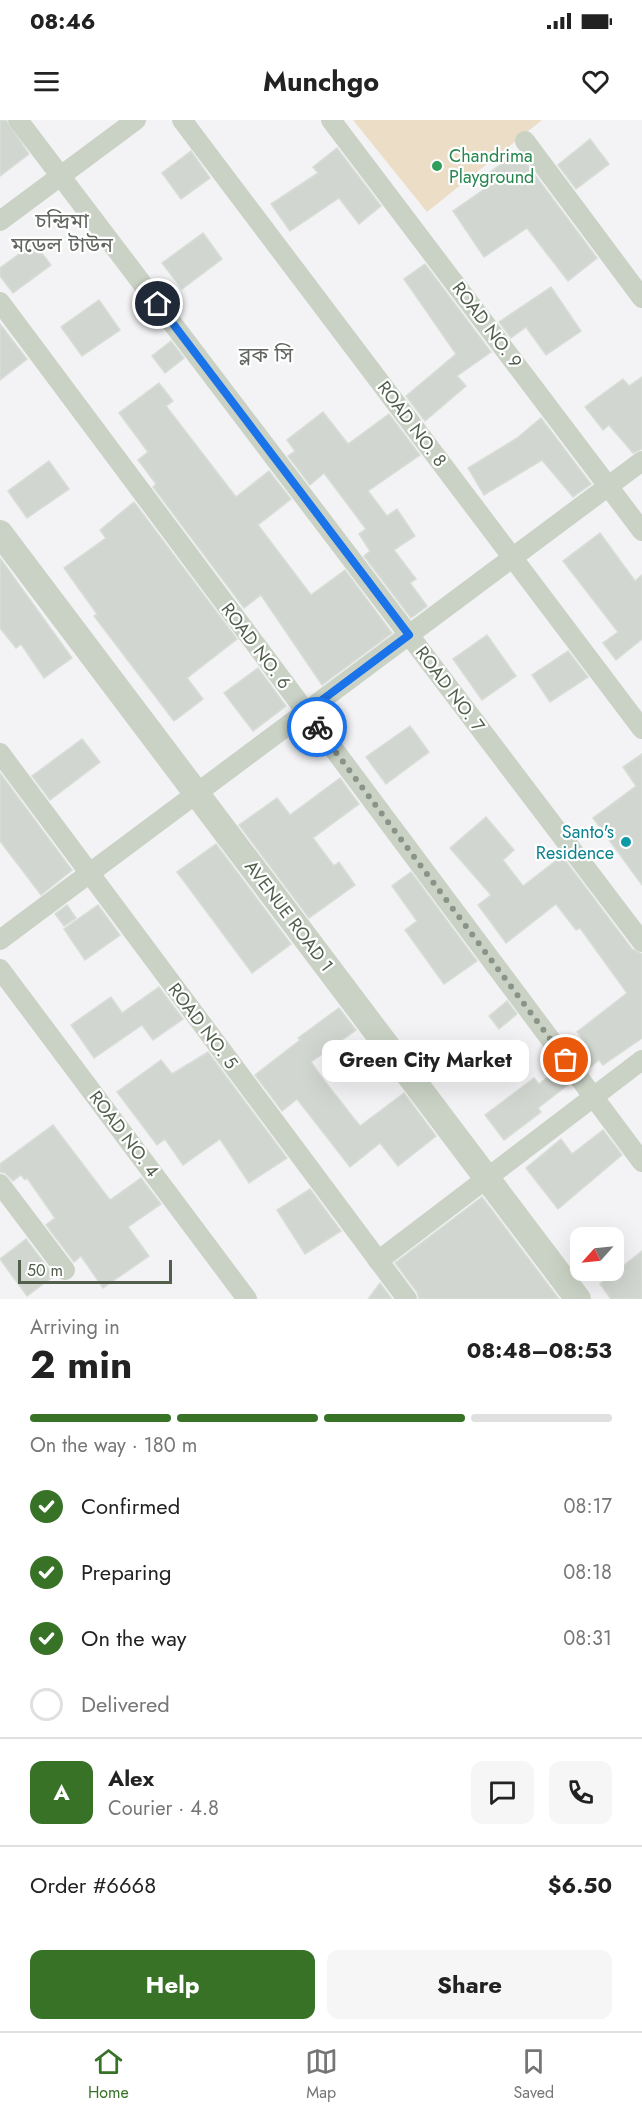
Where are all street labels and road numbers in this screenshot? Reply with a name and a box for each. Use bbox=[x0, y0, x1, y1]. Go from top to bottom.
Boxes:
street label: ROAD NO. 9 bbox=[446, 276, 528, 374]
street label: ROAD NO. 8 bbox=[371, 376, 453, 472]
street label: ROAD NO. 6 bbox=[215, 597, 297, 695]
street label: ROAD NO. 7 bbox=[409, 641, 491, 738]
street label: AVENUE ROAD 1 bbox=[238, 855, 340, 977]
street label: ROAD NO. 5 bbox=[162, 977, 244, 1075]
street label: ROAD NO. 4 bbox=[83, 1085, 165, 1183]

